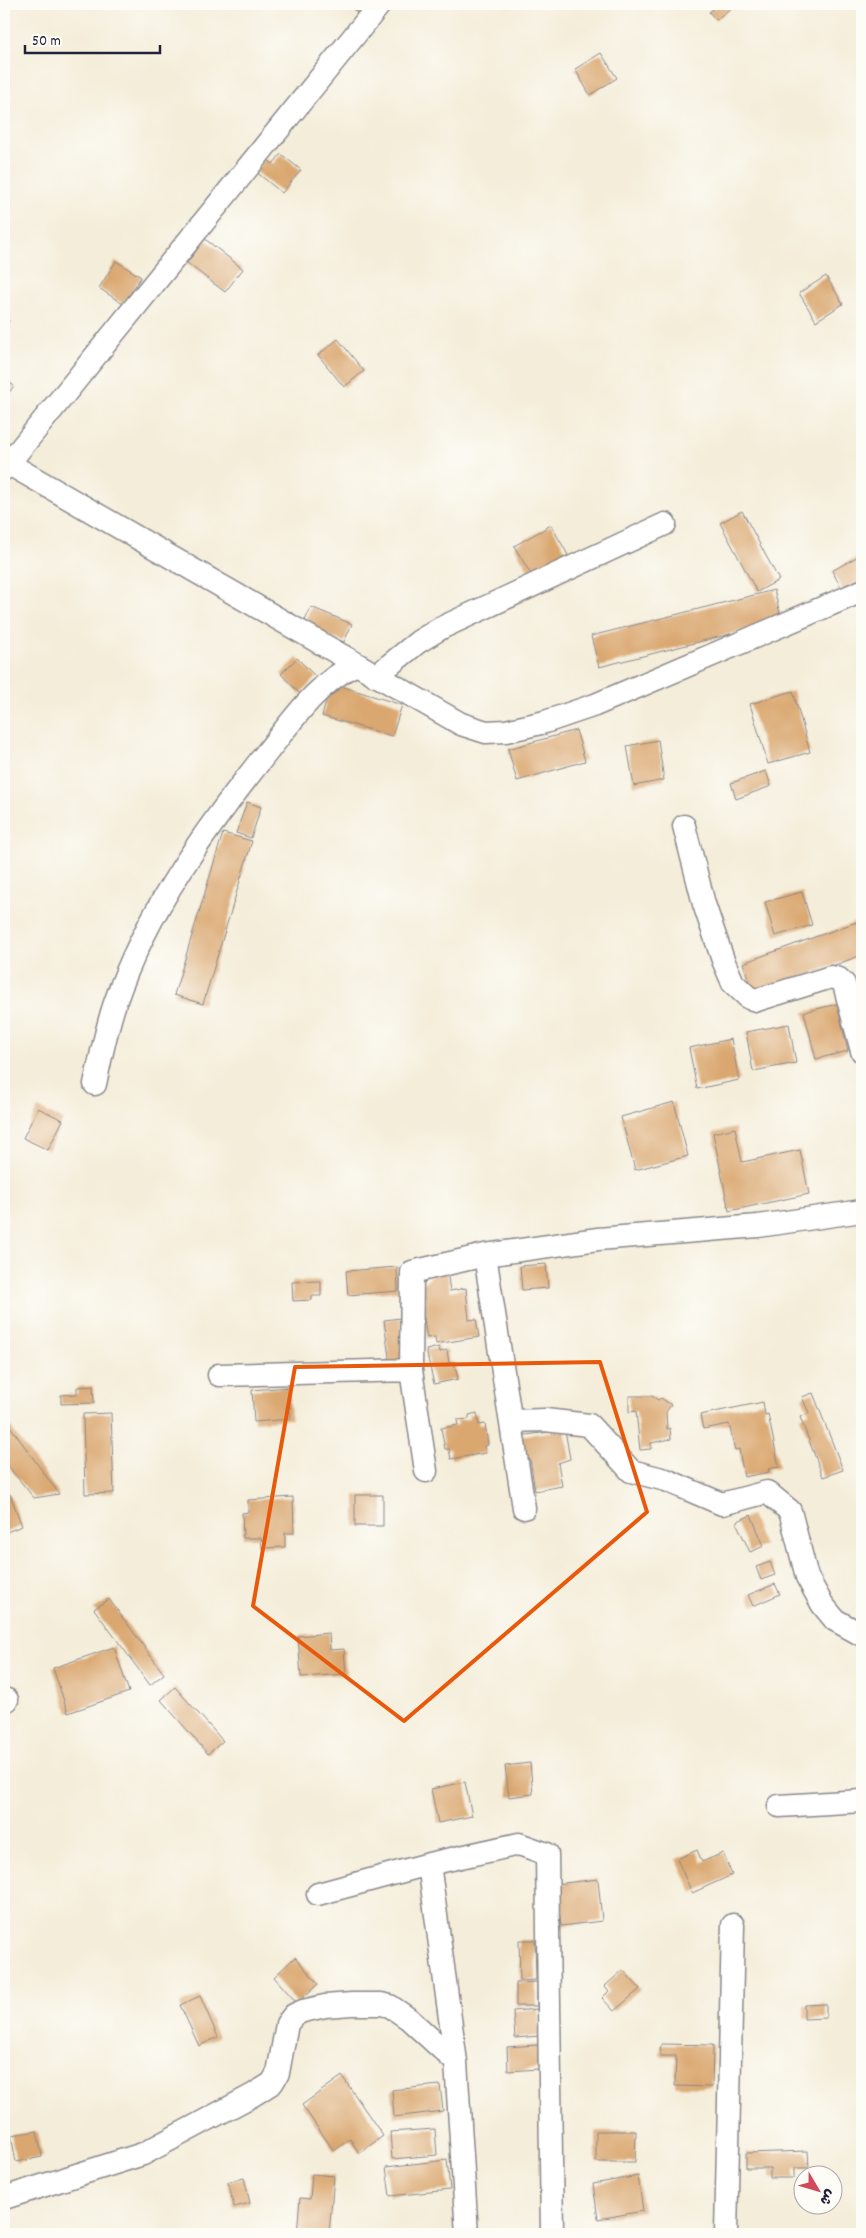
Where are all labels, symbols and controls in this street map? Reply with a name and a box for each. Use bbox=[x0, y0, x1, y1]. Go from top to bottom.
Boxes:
scale bar bbox=[25, 22, 160, 54]
text: 50 m bbox=[32, 31, 61, 53]
north arrow bbox=[794, 2166, 844, 2216]
text: ش bbox=[814, 2185, 839, 2209]

